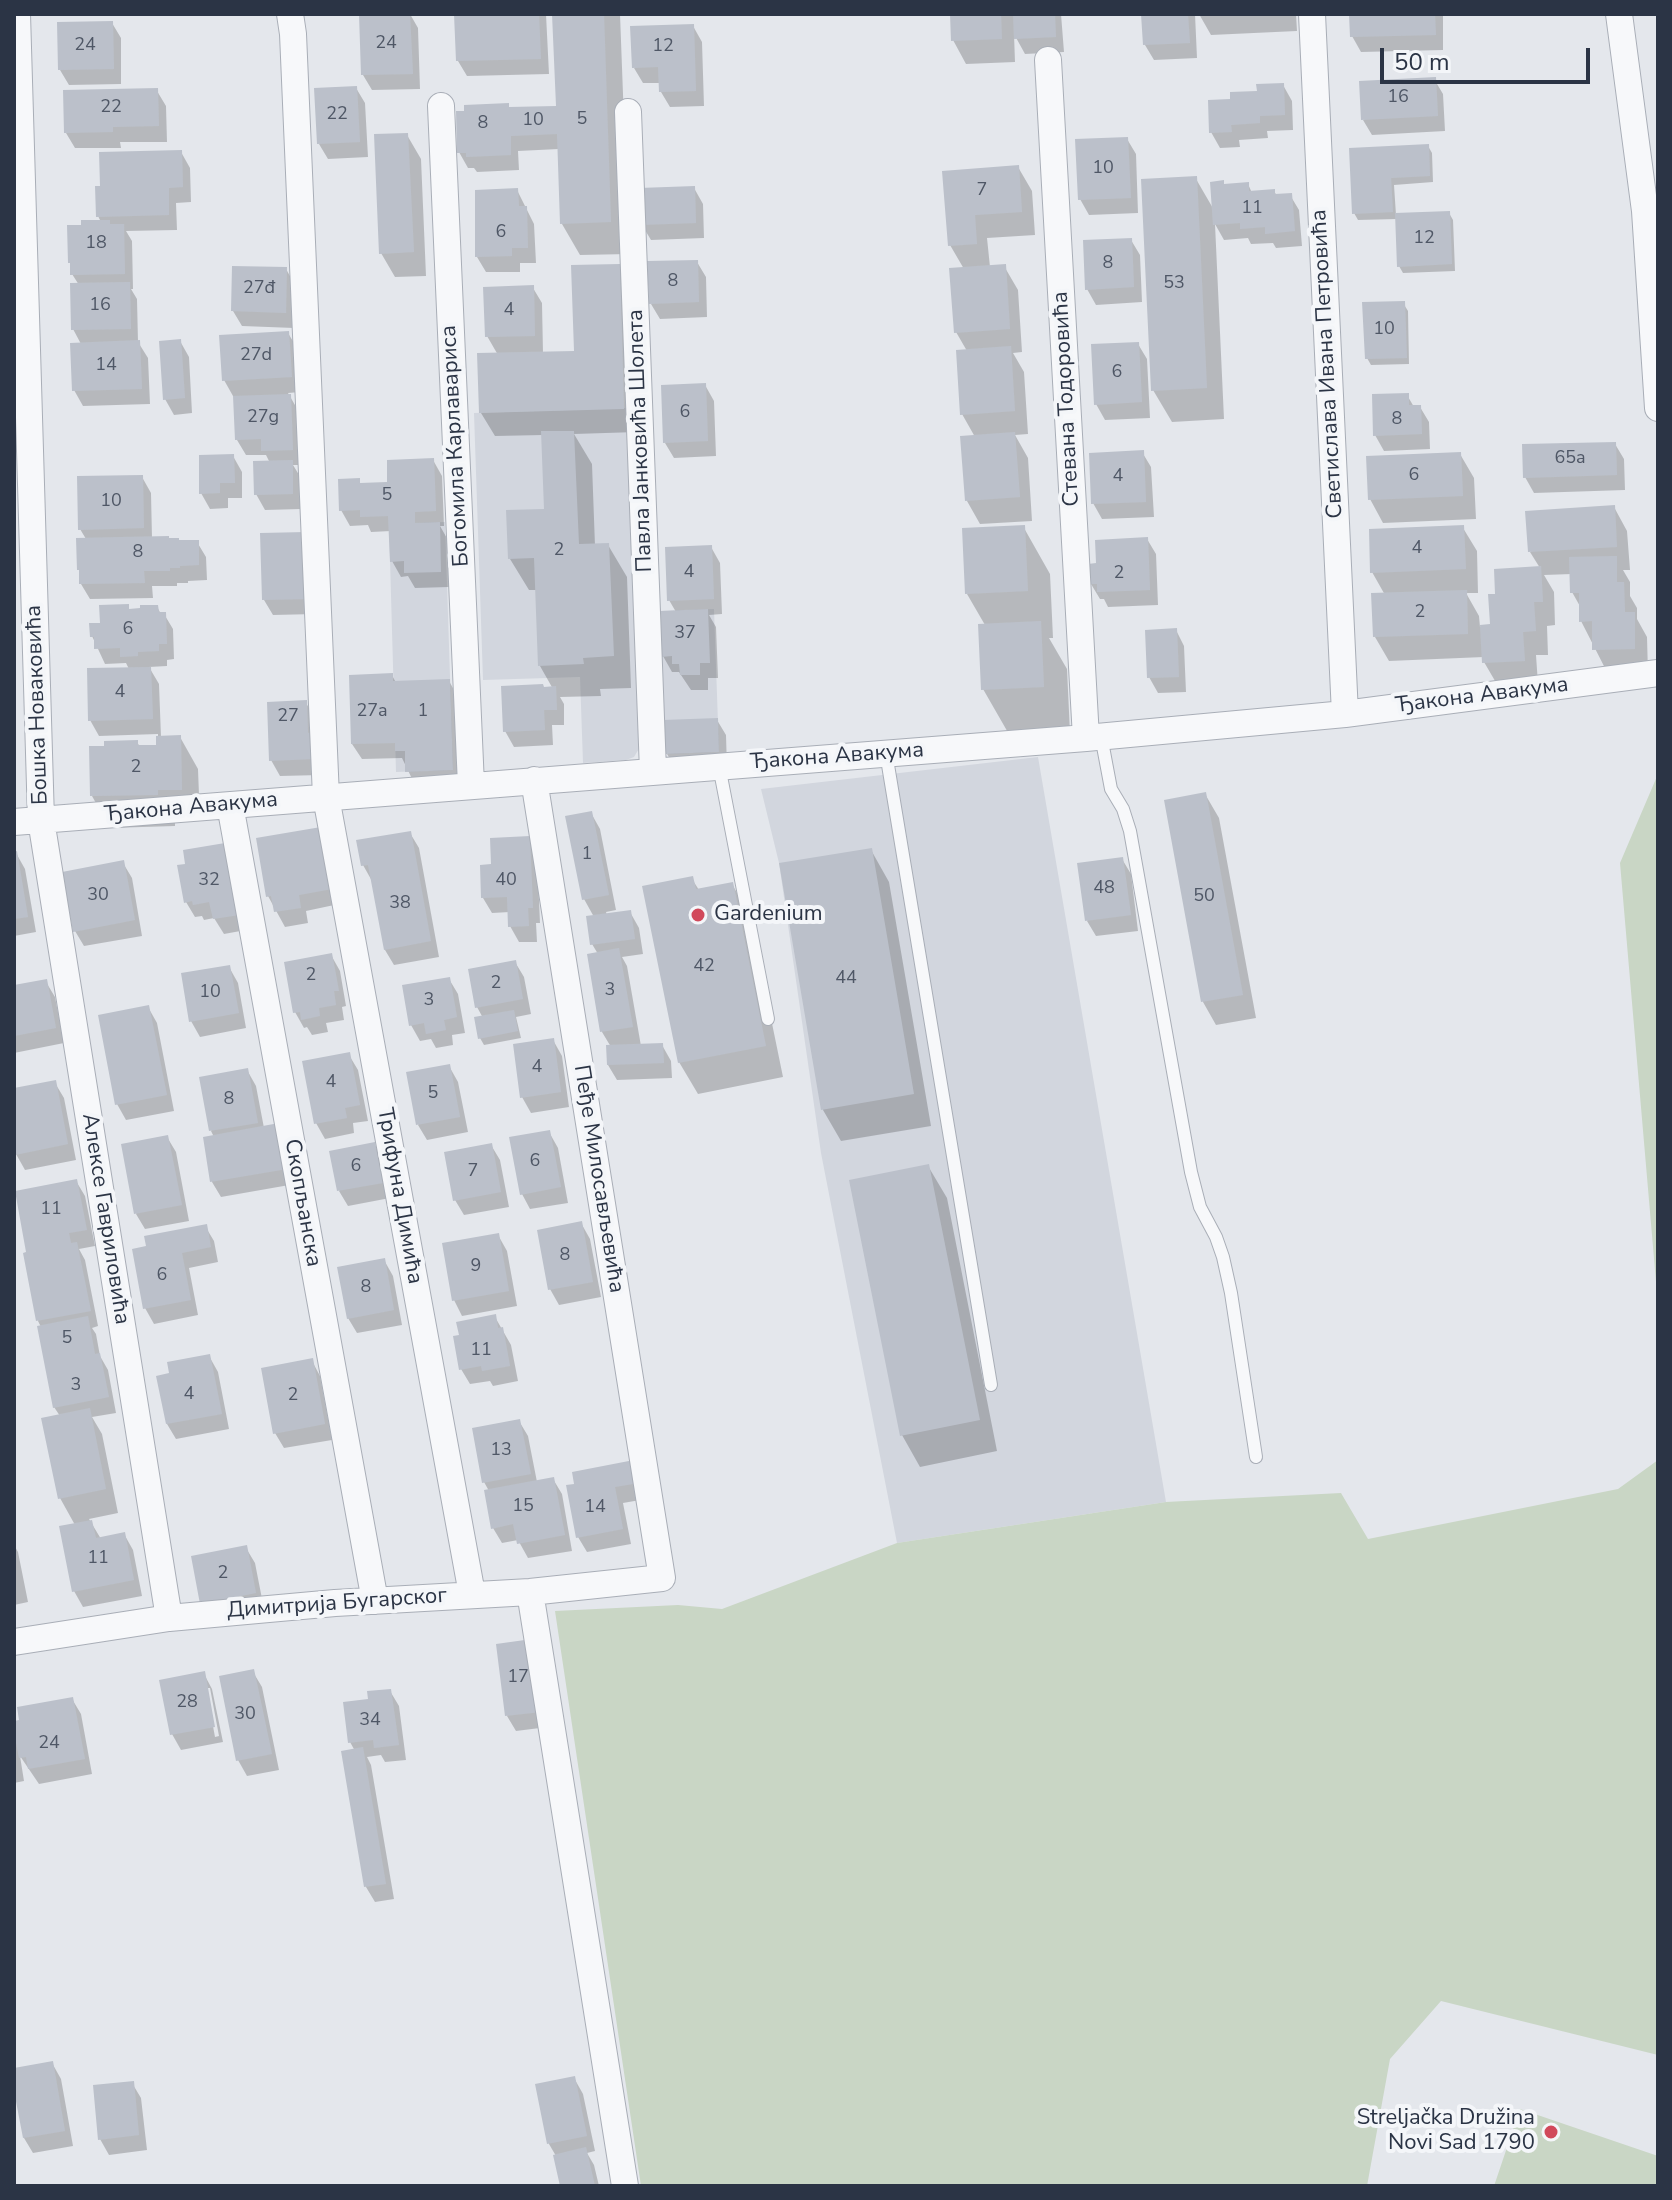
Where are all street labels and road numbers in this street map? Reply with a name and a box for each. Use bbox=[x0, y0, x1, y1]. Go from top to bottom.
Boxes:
street label: Светислава Ивана Петровића bbox=[1307, 209, 1349, 519]
street label: Стевана Тодоровића bbox=[1048, 291, 1086, 507]
street label: Павла Јанковића Шолета bbox=[623, 309, 659, 573]
street label: Богомила Карлавариса bbox=[436, 325, 476, 567]
street label: Бошка Новаковића bbox=[21, 605, 55, 805]
street label: Ђакона Авакума bbox=[1394, 672, 1570, 720]
street label: Ђакона Авакума bbox=[749, 738, 925, 776]
street label: Ђакона Авакума bbox=[103, 787, 279, 829]
street label: Пеђе Милосављевића bbox=[567, 1063, 629, 1295]
street label: Трифуна Димића bbox=[370, 1106, 428, 1286]
street label: Алексе Гавриловића bbox=[75, 1112, 135, 1326]
street label: Скопљанска bbox=[278, 1137, 326, 1269]
street label: Димитрија Бугарског bbox=[226, 1583, 448, 1625]

